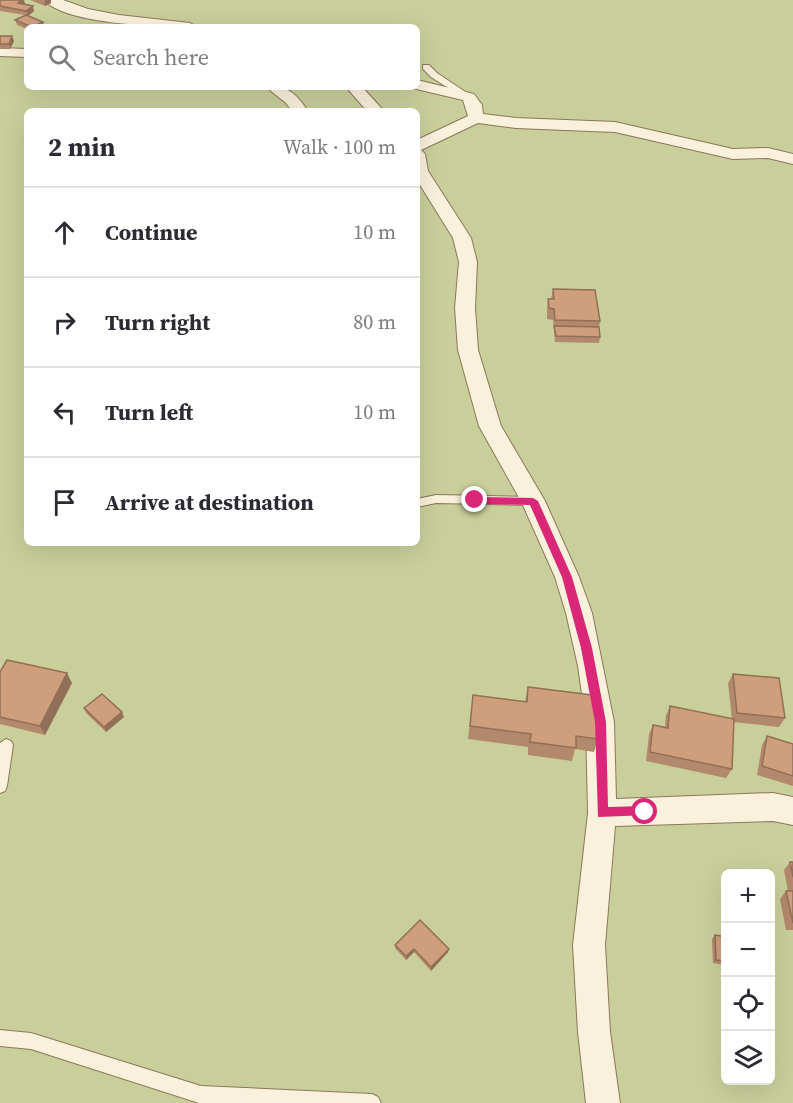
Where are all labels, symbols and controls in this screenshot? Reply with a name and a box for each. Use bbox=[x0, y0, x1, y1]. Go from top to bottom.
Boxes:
search box bbox=[24, 24, 420, 90]
icon: search bbox=[45, 41, 78, 74]
text: Search here bbox=[93, 42, 209, 72]
text: 2 min bbox=[48, 129, 115, 165]
text: Walk · 100 m bbox=[283, 133, 396, 161]
icon: ahead bbox=[48, 216, 81, 249]
text: Continue bbox=[105, 217, 198, 247]
text: 10 m bbox=[353, 218, 396, 246]
icon: right bbox=[48, 306, 81, 339]
text: Turn right bbox=[105, 307, 210, 337]
text: 80 m bbox=[353, 308, 396, 336]
icon: left bbox=[48, 396, 81, 429]
text: Turn left bbox=[105, 397, 193, 427]
text: 10 m bbox=[353, 398, 396, 426]
icon: arrive bbox=[48, 486, 81, 519]
route end bbox=[461, 486, 487, 512]
text: Arrive at destination bbox=[105, 487, 314, 517]
route start bbox=[631, 798, 657, 824]
map controls bbox=[721, 869, 775, 1085]
button: + bbox=[721, 869, 775, 923]
button: − bbox=[721, 923, 775, 977]
button: locate bbox=[721, 977, 775, 1031]
button: layers bbox=[721, 1031, 775, 1085]

